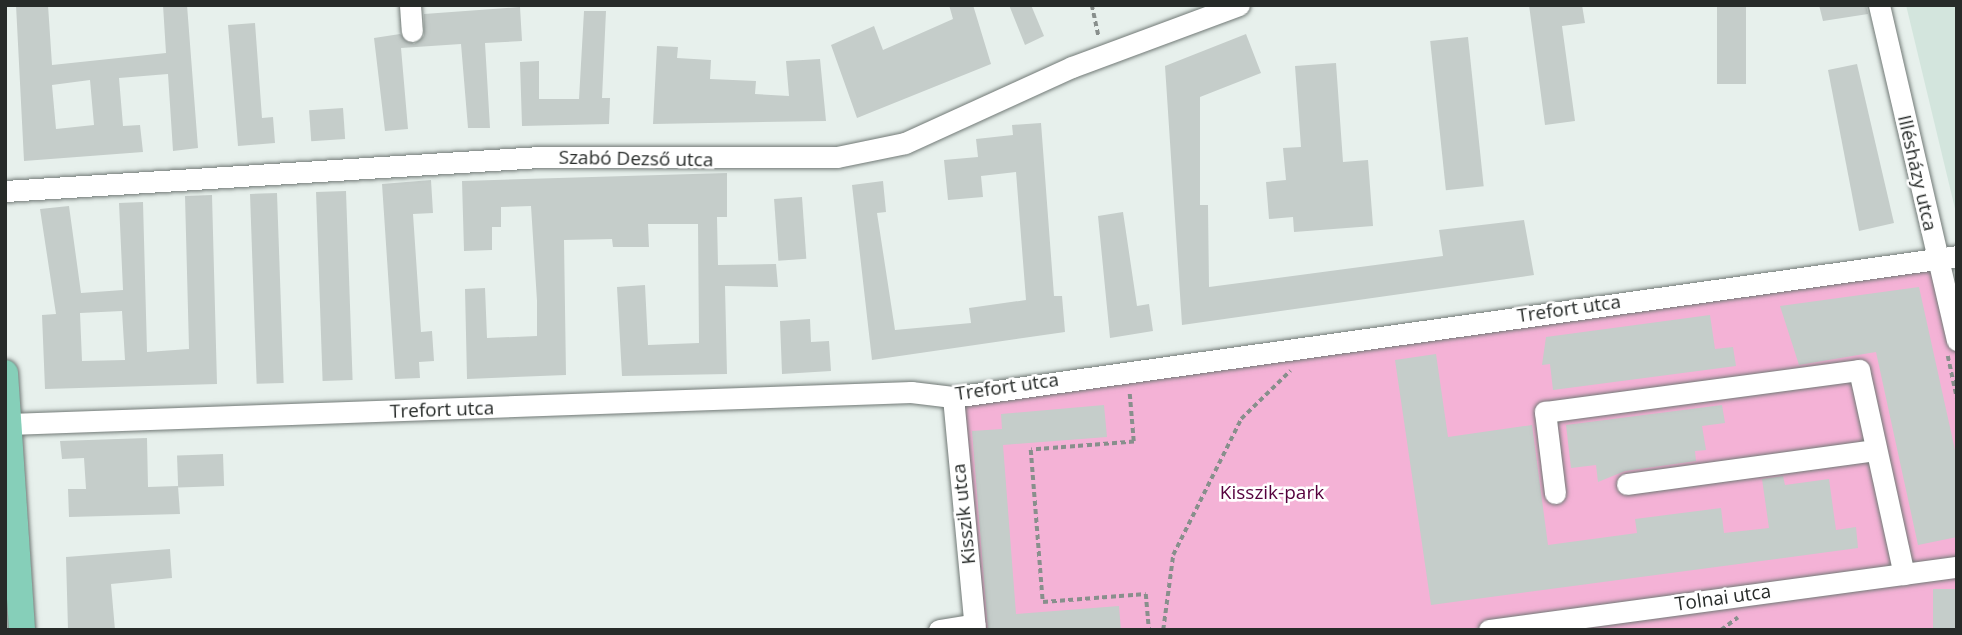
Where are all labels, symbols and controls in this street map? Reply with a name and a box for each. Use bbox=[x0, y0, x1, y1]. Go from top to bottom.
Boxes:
street label: Illésházy utca bbox=[1893, 113, 1941, 233]
street label: Szabó Dezső utca bbox=[558, 146, 714, 172]
street label: Trefort utca bbox=[1516, 290, 1622, 328]
street label: Trefort utca bbox=[954, 368, 1060, 406]
street label: Trefort utca bbox=[389, 397, 495, 423]
street label: Kisszik utca bbox=[947, 462, 981, 566]
park label: Kisszik-park bbox=[1220, 482, 1324, 504]
street label: Tolnai utca bbox=[1674, 580, 1772, 616]

